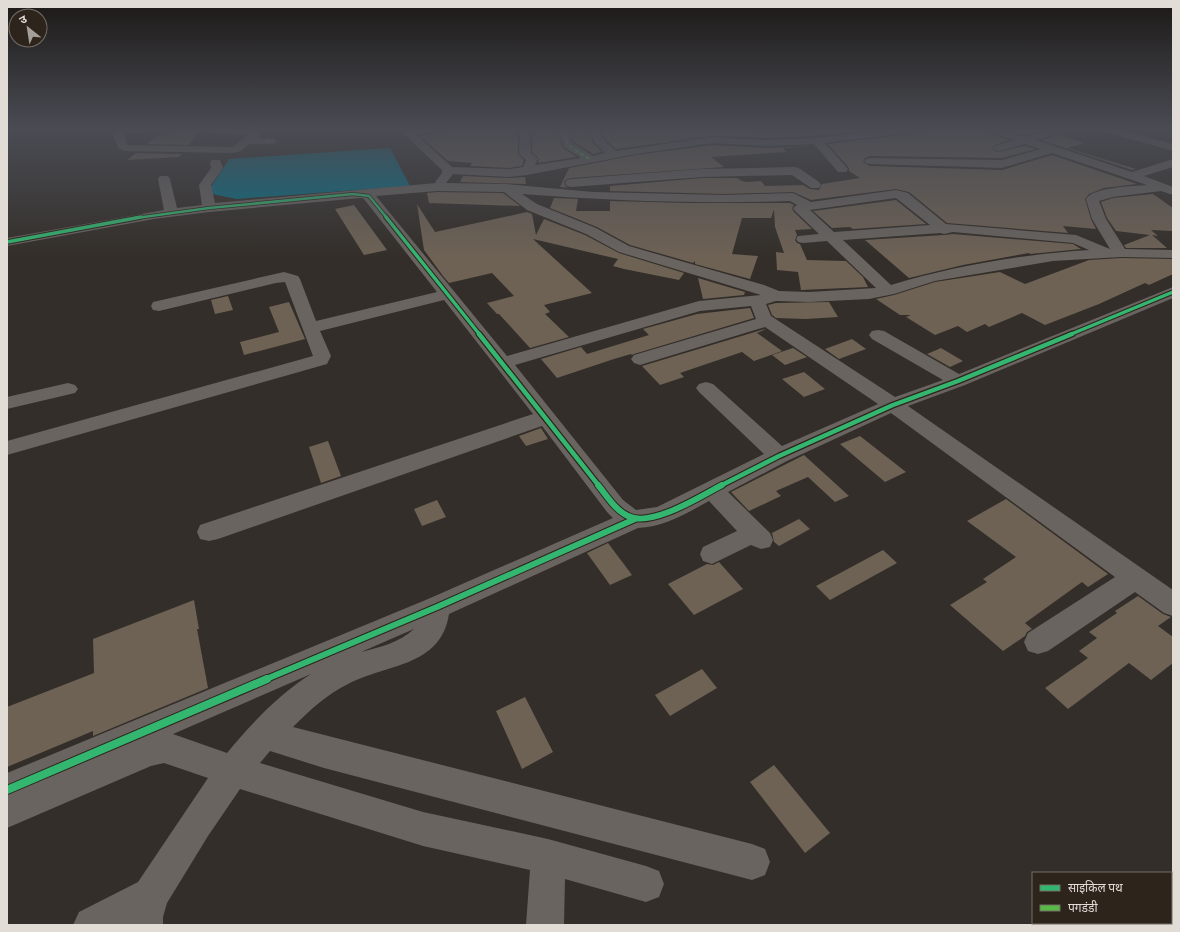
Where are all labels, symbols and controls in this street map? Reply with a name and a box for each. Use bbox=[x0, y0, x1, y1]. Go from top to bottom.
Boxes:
north arrow bbox=[8, 8, 48, 48]
text: उ bbox=[16, 11, 30, 28]
legend bbox=[1032, 872, 1172, 924]
text: साइकिल पथ bbox=[1068, 878, 1123, 897]
text: पगडंडी bbox=[1068, 898, 1098, 917]

